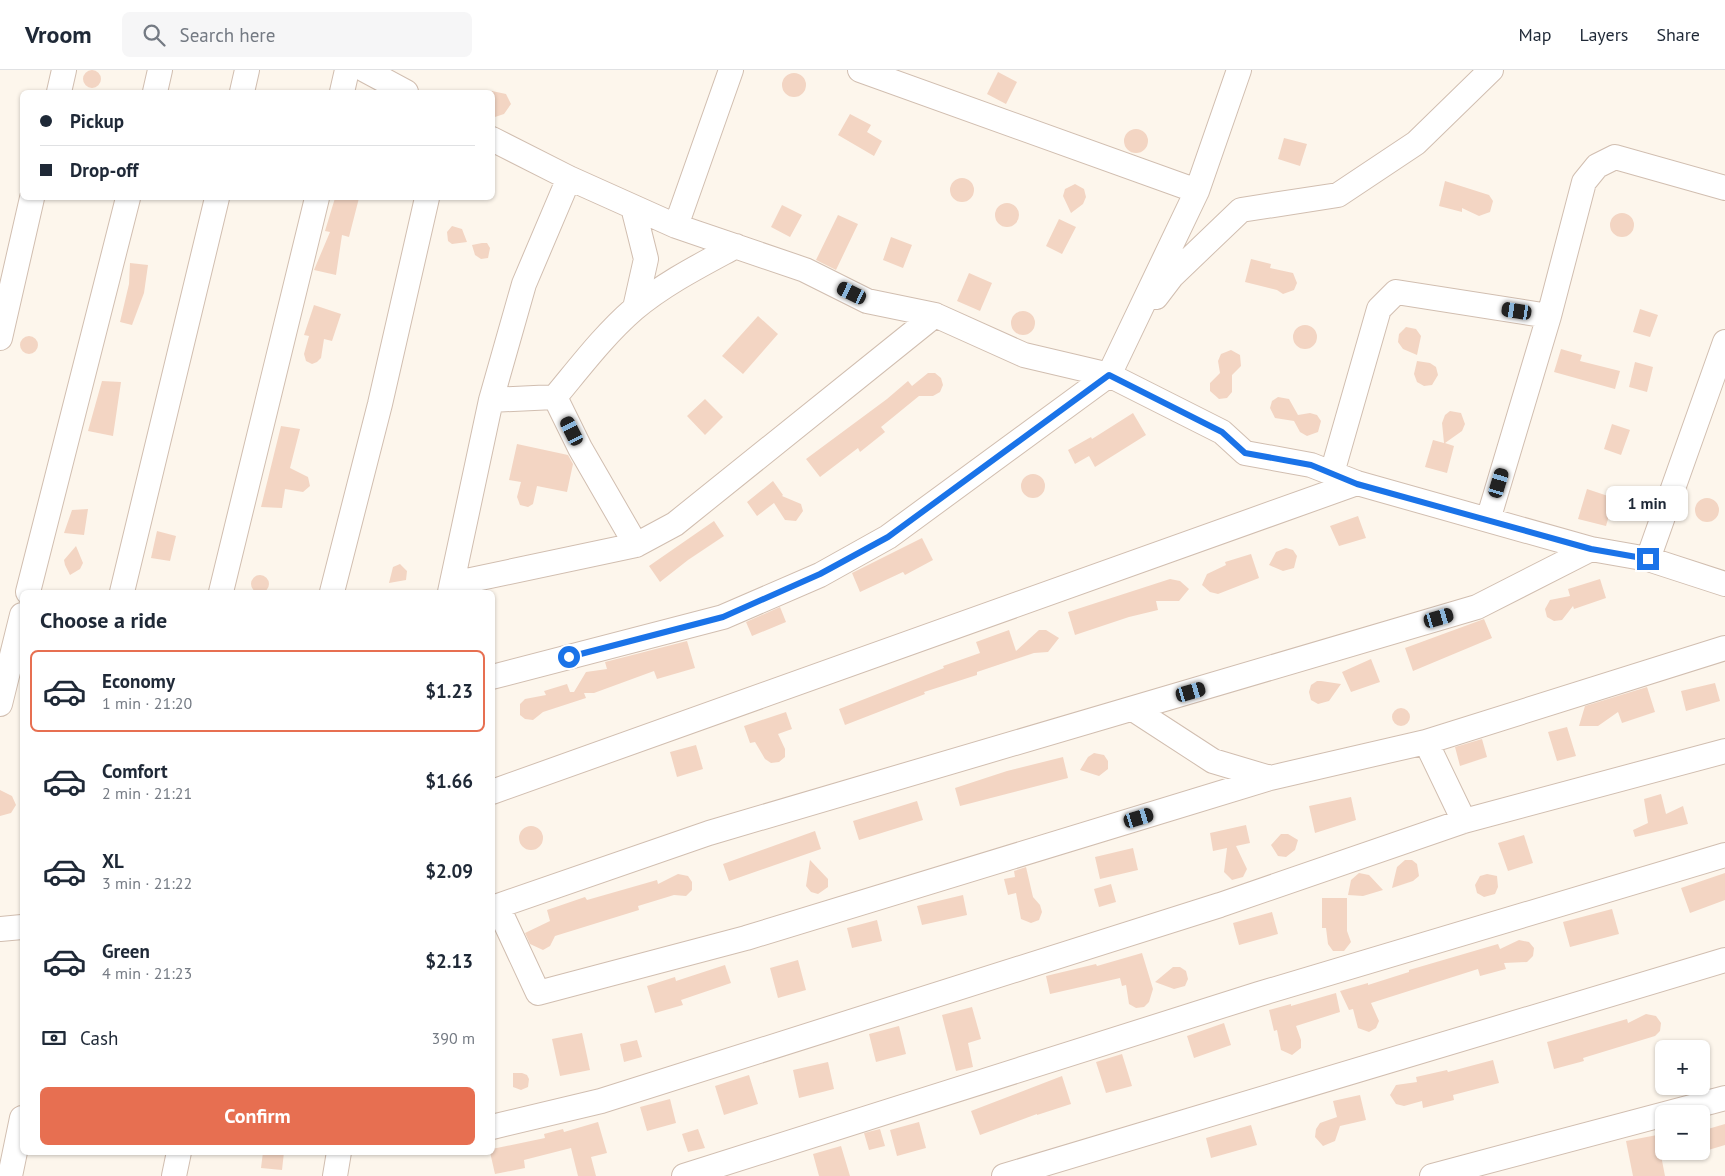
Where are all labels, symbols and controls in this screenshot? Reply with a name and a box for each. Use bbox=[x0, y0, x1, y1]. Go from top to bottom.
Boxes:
search box bbox=[122, 12, 472, 57]
text: Vroom bbox=[25, 19, 92, 50]
icon: search bbox=[140, 21, 168, 49]
text: Search here bbox=[180, 23, 275, 47]
text: Map bbox=[1519, 23, 1551, 46]
text: Layers bbox=[1579, 23, 1628, 46]
text: Share bbox=[1656, 23, 1700, 46]
text: Pickup bbox=[70, 109, 124, 133]
text: Drop-off bbox=[70, 158, 138, 182]
car bbox=[835, 280, 868, 306]
car bbox=[1501, 301, 1532, 321]
car bbox=[558, 414, 585, 448]
car bbox=[1487, 466, 1510, 500]
callout: 1 min bbox=[1607, 486, 1689, 522]
text: 1 min bbox=[1627, 493, 1667, 513]
route end bbox=[1637, 548, 1659, 570]
text: Choose a ride bbox=[40, 606, 167, 634]
car bbox=[1422, 607, 1455, 629]
route start bbox=[558, 646, 580, 668]
icon: car bbox=[42, 669, 87, 714]
text: Economy bbox=[102, 669, 175, 693]
text: $1.23 bbox=[425, 679, 473, 703]
car bbox=[1174, 681, 1207, 703]
text: 1 min · 21:20 bbox=[102, 693, 192, 713]
icon: car bbox=[42, 759, 87, 804]
text: Comfort bbox=[102, 759, 168, 783]
text: $1.66 bbox=[425, 769, 473, 793]
text: 2 min · 21:21 bbox=[102, 783, 192, 803]
car bbox=[1122, 806, 1155, 830]
icon: car bbox=[42, 849, 87, 894]
text: XL bbox=[102, 849, 124, 873]
text: $2.09 bbox=[425, 859, 473, 883]
text: 3 min · 21:22 bbox=[102, 873, 192, 893]
icon: car bbox=[42, 939, 87, 984]
text: Green bbox=[102, 939, 150, 963]
text: $2.13 bbox=[425, 949, 473, 973]
text: 4 min · 21:23 bbox=[102, 963, 192, 983]
icon: cash bbox=[40, 1024, 68, 1052]
text: Cash bbox=[80, 1026, 118, 1050]
text: 390 m bbox=[432, 1028, 475, 1048]
map controls bbox=[1655, 1040, 1710, 1160]
button: + bbox=[1655, 1040, 1710, 1095]
button: Confirm bbox=[40, 1087, 475, 1145]
button: − bbox=[1655, 1105, 1710, 1160]

